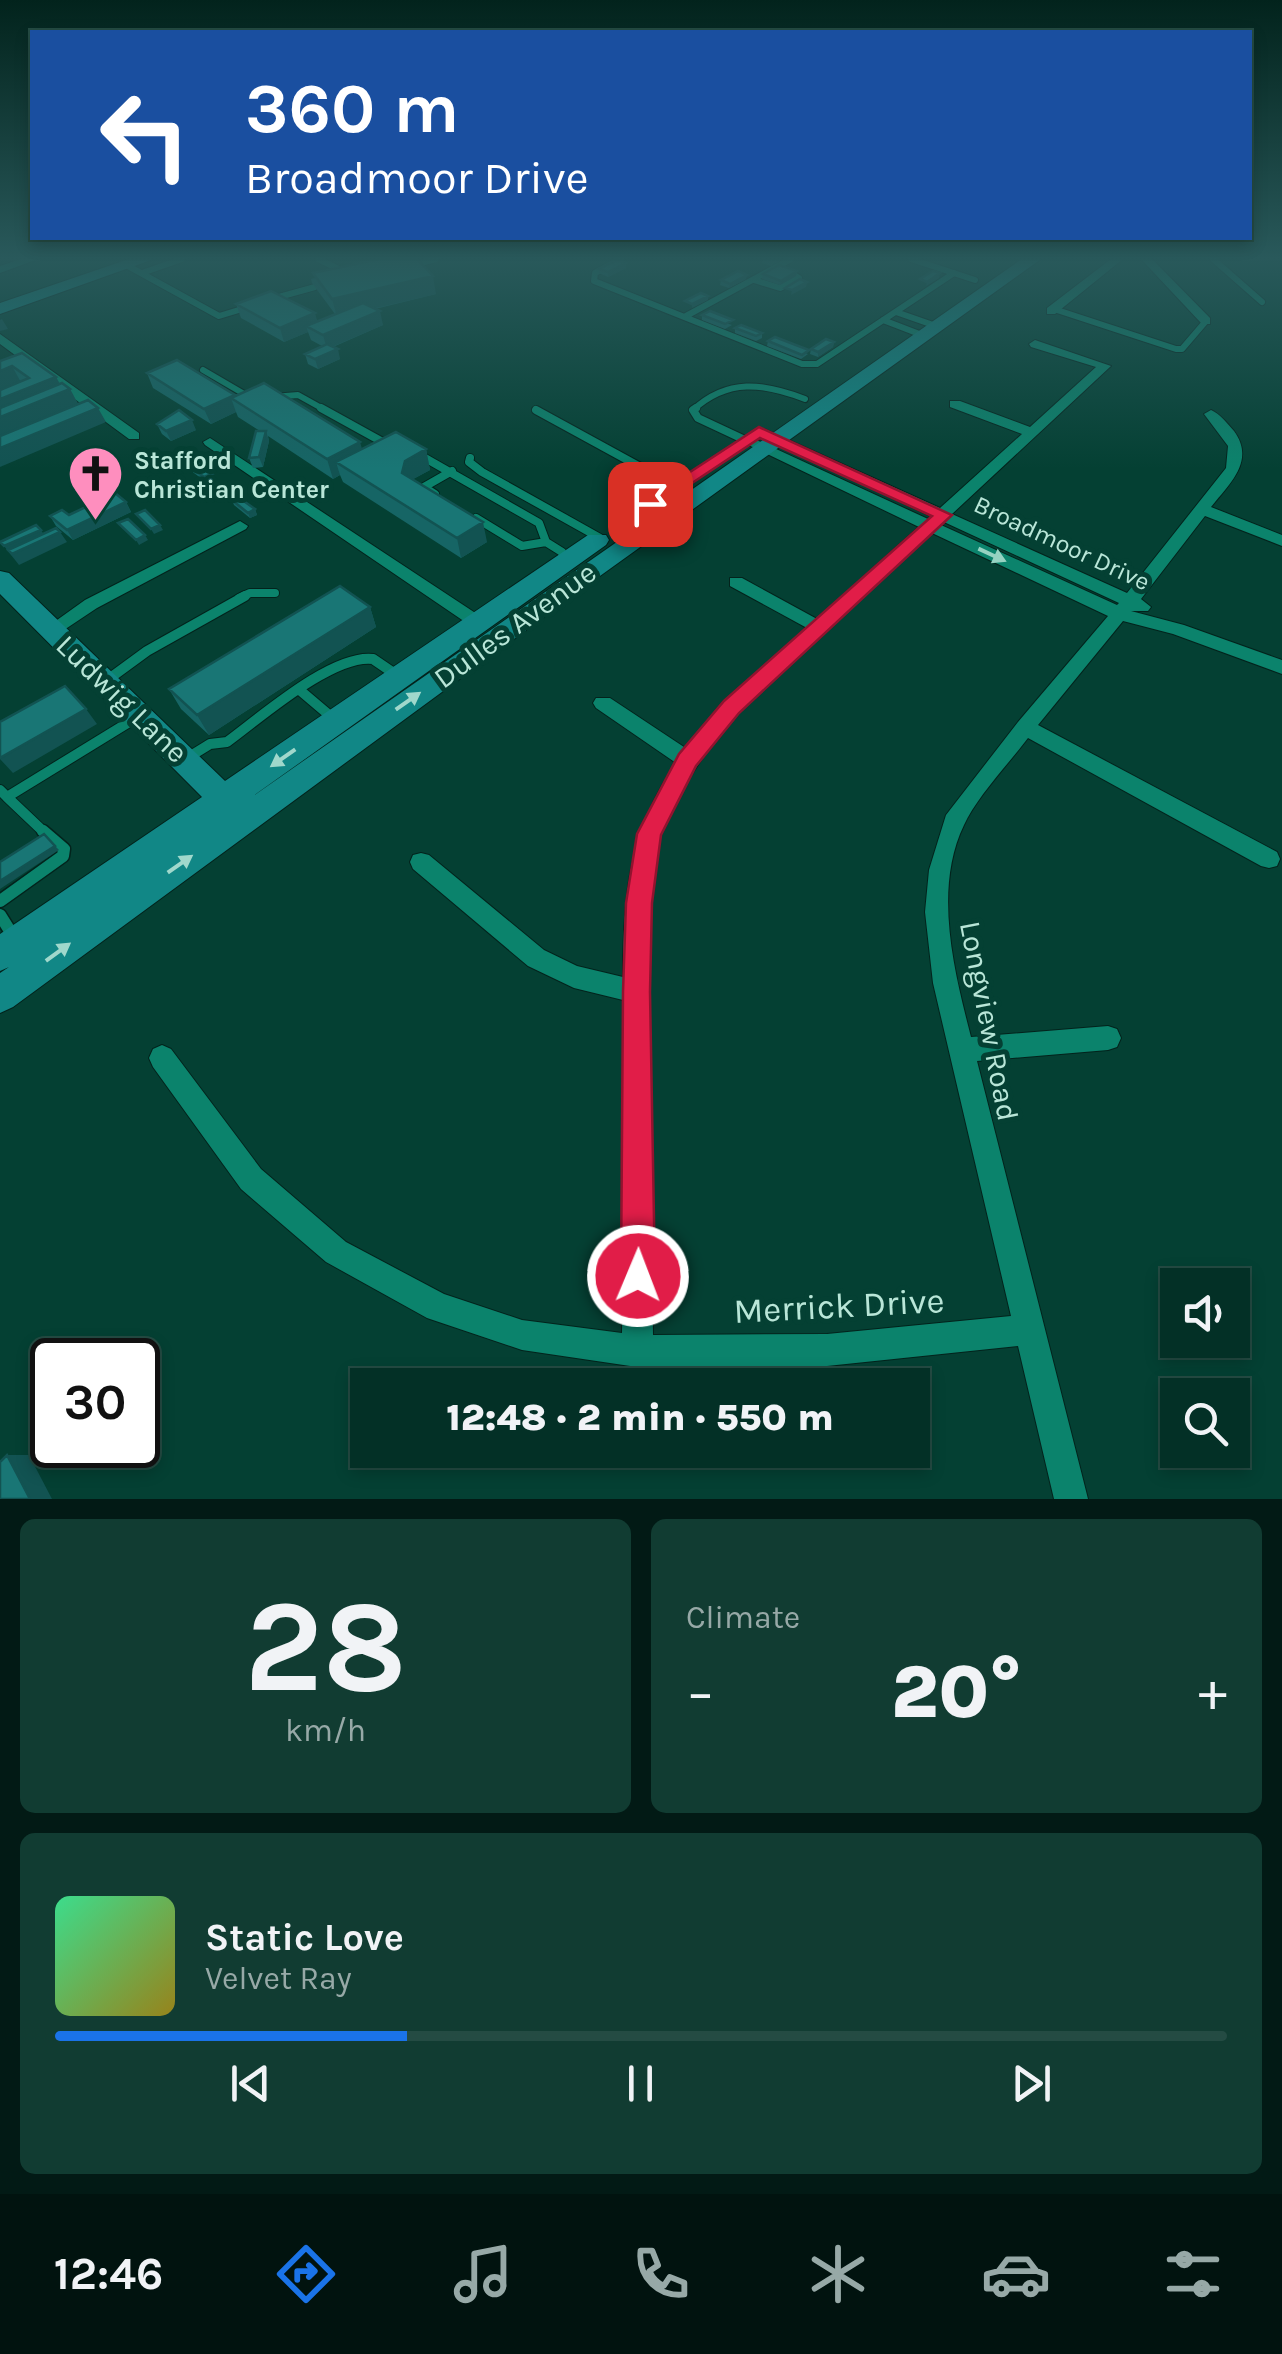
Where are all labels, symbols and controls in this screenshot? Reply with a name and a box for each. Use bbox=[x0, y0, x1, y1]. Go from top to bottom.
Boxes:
text: 360 m bbox=[245, 68, 459, 150]
icon: left bbox=[80, 70, 210, 200]
text: Broadmoor Drive bbox=[245, 152, 589, 204]
church icon: Stafford Christian Center bbox=[65, 444, 125, 523]
place label: Stafford Christian Center bbox=[134, 446, 329, 504]
pin bbox=[608, 462, 693, 547]
icon: arrive bbox=[623, 477, 678, 532]
street label: Broadmoor Drive bbox=[969, 490, 1155, 596]
one-way arrow bbox=[978, 547, 1007, 564]
street label: Dulles Avenue bbox=[427, 554, 603, 696]
street label: Ludwig Lane bbox=[49, 627, 195, 771]
one-way arrow bbox=[395, 692, 421, 711]
one-way arrow bbox=[270, 748, 296, 767]
one-way arrow bbox=[166, 855, 193, 874]
street label: Longview Road bbox=[952, 918, 1026, 1124]
one-way arrow bbox=[45, 942, 71, 962]
position arrow bbox=[586, 1224, 690, 1328]
map controls bbox=[1160, 1268, 1250, 1468]
button: sound bbox=[1160, 1268, 1250, 1358]
street label: Merrick Drive bbox=[732, 1280, 946, 1332]
speed limit sign: 30 bbox=[30, 1338, 160, 1468]
button: search bbox=[1160, 1378, 1250, 1468]
text: 12:48 · 2 min · 550 m bbox=[446, 1395, 834, 1440]
text: 28 bbox=[244, 1571, 407, 1723]
text: Climate bbox=[686, 1599, 800, 1636]
text: 20° bbox=[891, 1648, 1022, 1736]
text: − bbox=[686, 1660, 715, 1724]
text: + bbox=[1198, 1660, 1227, 1724]
text: km/h bbox=[285, 1712, 366, 1749]
text: Static Love bbox=[205, 1915, 404, 1960]
text: Velvet Ray bbox=[205, 1960, 352, 1997]
icon: previous bbox=[223, 2056, 278, 2111]
icon: pause bbox=[613, 2056, 668, 2111]
icon: next bbox=[1004, 2056, 1059, 2111]
icon: directions bbox=[271, 2239, 341, 2309]
icon: music bbox=[448, 2239, 518, 2309]
icon: phone bbox=[626, 2239, 696, 2309]
icon: climate bbox=[803, 2239, 873, 2309]
icon: car bbox=[981, 2239, 1051, 2309]
icon: filters bbox=[1158, 2239, 1228, 2309]
text: 12:46 bbox=[54, 2248, 163, 2300]

